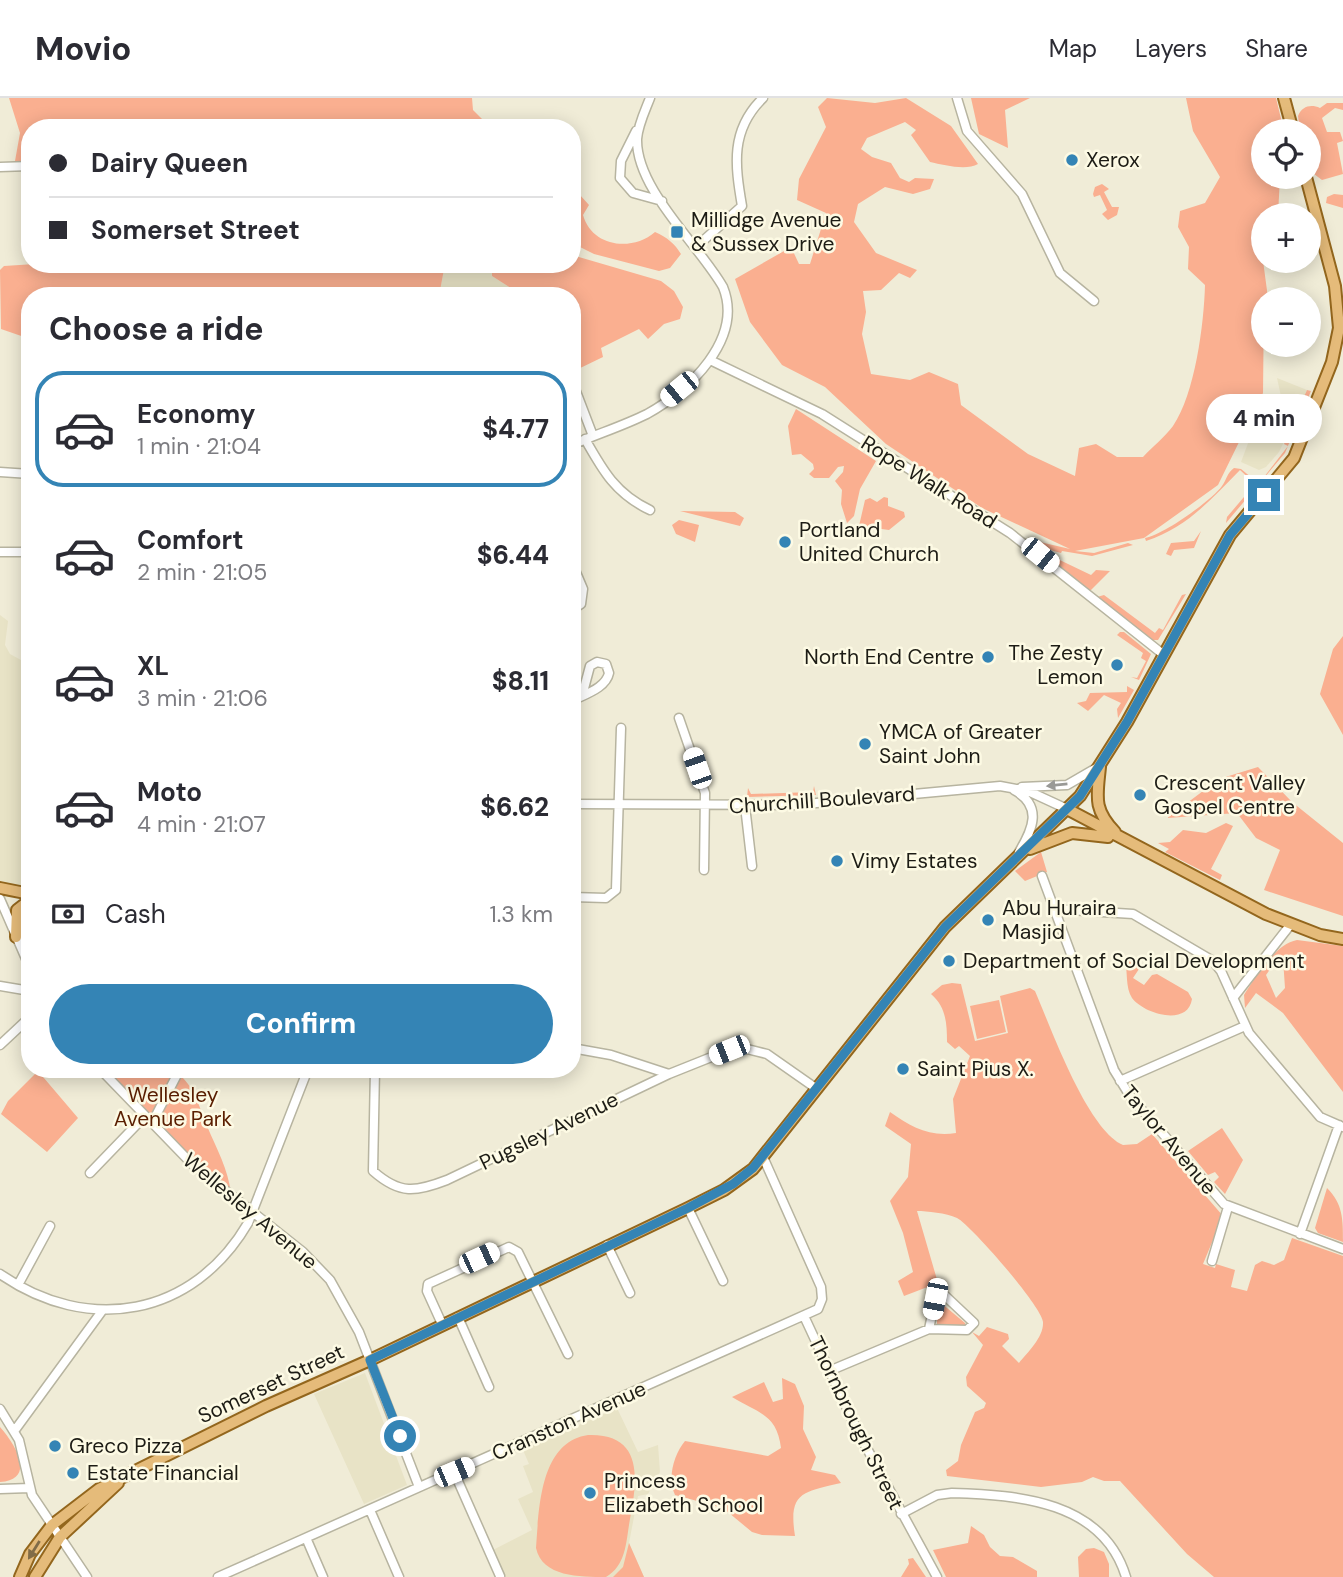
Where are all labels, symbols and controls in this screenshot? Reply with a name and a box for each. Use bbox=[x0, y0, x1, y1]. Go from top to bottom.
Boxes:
text: Movio bbox=[35, 27, 131, 70]
text: Map bbox=[1049, 33, 1097, 64]
text: Layers bbox=[1135, 33, 1207, 64]
text: Share bbox=[1245, 33, 1308, 64]
map controls bbox=[1251, 119, 1321, 357]
button: locate bbox=[1251, 119, 1321, 189]
text: Dairy Queen bbox=[91, 146, 248, 180]
place label: Xerox bbox=[1086, 146, 1140, 174]
marker: Xerox bbox=[1064, 152, 1080, 168]
button: + bbox=[1251, 203, 1321, 273]
place label: Millidge Avenue & Sussex Drive bbox=[691, 206, 842, 258]
text: Somerset Street bbox=[91, 213, 300, 247]
marker: Millidge Avenue & Sussex Drive bbox=[669, 224, 685, 240]
button: − bbox=[1251, 287, 1321, 357]
text: Choose a ride bbox=[49, 308, 264, 350]
car bbox=[657, 368, 702, 410]
callout: 4 min bbox=[1206, 394, 1322, 442]
text: Economy bbox=[137, 397, 255, 431]
icon: car bbox=[53, 398, 116, 461]
text: 4 min bbox=[1233, 403, 1295, 433]
text: $4.77 bbox=[482, 412, 549, 446]
street label: Rope Walk Road bbox=[856, 429, 1002, 535]
text: 1 min · 21:04 bbox=[137, 431, 261, 461]
route end bbox=[1248, 479, 1280, 511]
place label: Portland United Church bbox=[799, 516, 939, 568]
text: Comfort bbox=[137, 523, 243, 557]
icon: car bbox=[53, 524, 116, 587]
marker: Portland United Church bbox=[777, 534, 793, 550]
car bbox=[1018, 534, 1063, 576]
text: $6.44 bbox=[477, 538, 549, 572]
text: 2 min · 21:05 bbox=[137, 557, 267, 587]
place label: The Zesty Lemon bbox=[1008, 639, 1103, 691]
place label: North End Centre bbox=[804, 643, 974, 671]
text: XL bbox=[137, 649, 169, 683]
marker: North End Centre bbox=[980, 649, 996, 665]
icon: car bbox=[53, 650, 116, 713]
marker: The Zesty Lemon bbox=[1109, 657, 1125, 673]
text: $8.11 bbox=[492, 664, 549, 698]
text: 3 min · 21:06 bbox=[137, 683, 268, 713]
place label: YMCA of Greater Saint John bbox=[879, 718, 1042, 770]
marker: YMCA of Greater Saint John bbox=[857, 736, 873, 752]
car bbox=[681, 745, 714, 791]
place label: Crescent Valley Gospel Centre bbox=[1154, 769, 1306, 821]
text: Moto bbox=[137, 775, 202, 809]
icon: car bbox=[53, 776, 116, 839]
street label: Churchill Boulevard bbox=[728, 780, 916, 820]
one-way arrow bbox=[1046, 780, 1068, 791]
marker: Crescent Valley Gospel Centre bbox=[1132, 787, 1148, 803]
text: $6.62 bbox=[480, 790, 549, 824]
text: 4 min · 21:07 bbox=[137, 809, 266, 839]
place label: Vimy Estates bbox=[851, 847, 977, 875]
marker: Vimy Estates bbox=[829, 853, 845, 869]
place label: Abu Huraira Masjid bbox=[1002, 894, 1116, 946]
icon: cash bbox=[49, 895, 87, 933]
text: Cash bbox=[105, 897, 166, 931]
text: 1.3 km bbox=[489, 899, 553, 929]
marker: Abu Huraira Masjid bbox=[980, 912, 996, 928]
place label: Department of Social Development bbox=[963, 947, 1305, 975]
marker: Department of Social Development bbox=[941, 953, 957, 969]
button: Confirm bbox=[49, 984, 553, 1064]
car bbox=[706, 1032, 753, 1068]
place label: Saint Pius X. bbox=[917, 1055, 1034, 1083]
marker: Saint Pius X. bbox=[895, 1061, 911, 1077]
street label: Taylor Avenue bbox=[1115, 1079, 1223, 1201]
park label: Wellesley Avenue Park bbox=[114, 1081, 233, 1133]
street label: Pugsley Avenue bbox=[475, 1085, 623, 1177]
street label: Wellesley Avenue bbox=[177, 1146, 323, 1276]
car bbox=[456, 1240, 503, 1276]
car bbox=[921, 1276, 950, 1322]
street label: Thornbrough Street bbox=[802, 1331, 910, 1515]
street label: Somerset Street bbox=[193, 1338, 349, 1430]
street label: Cranston Avenue bbox=[488, 1374, 650, 1468]
route start bbox=[384, 1420, 416, 1452]
place label: Greco Pizza bbox=[69, 1432, 182, 1460]
marker: Greco Pizza bbox=[47, 1438, 63, 1454]
car bbox=[431, 1454, 478, 1490]
place label: Estate Financial bbox=[87, 1459, 239, 1487]
marker: Estate Financial bbox=[65, 1465, 81, 1481]
place label: Princess Elizabeth School bbox=[604, 1467, 763, 1519]
marker: Princess Elizabeth School bbox=[582, 1485, 598, 1501]
one-way arrow bbox=[27, 1540, 40, 1559]

